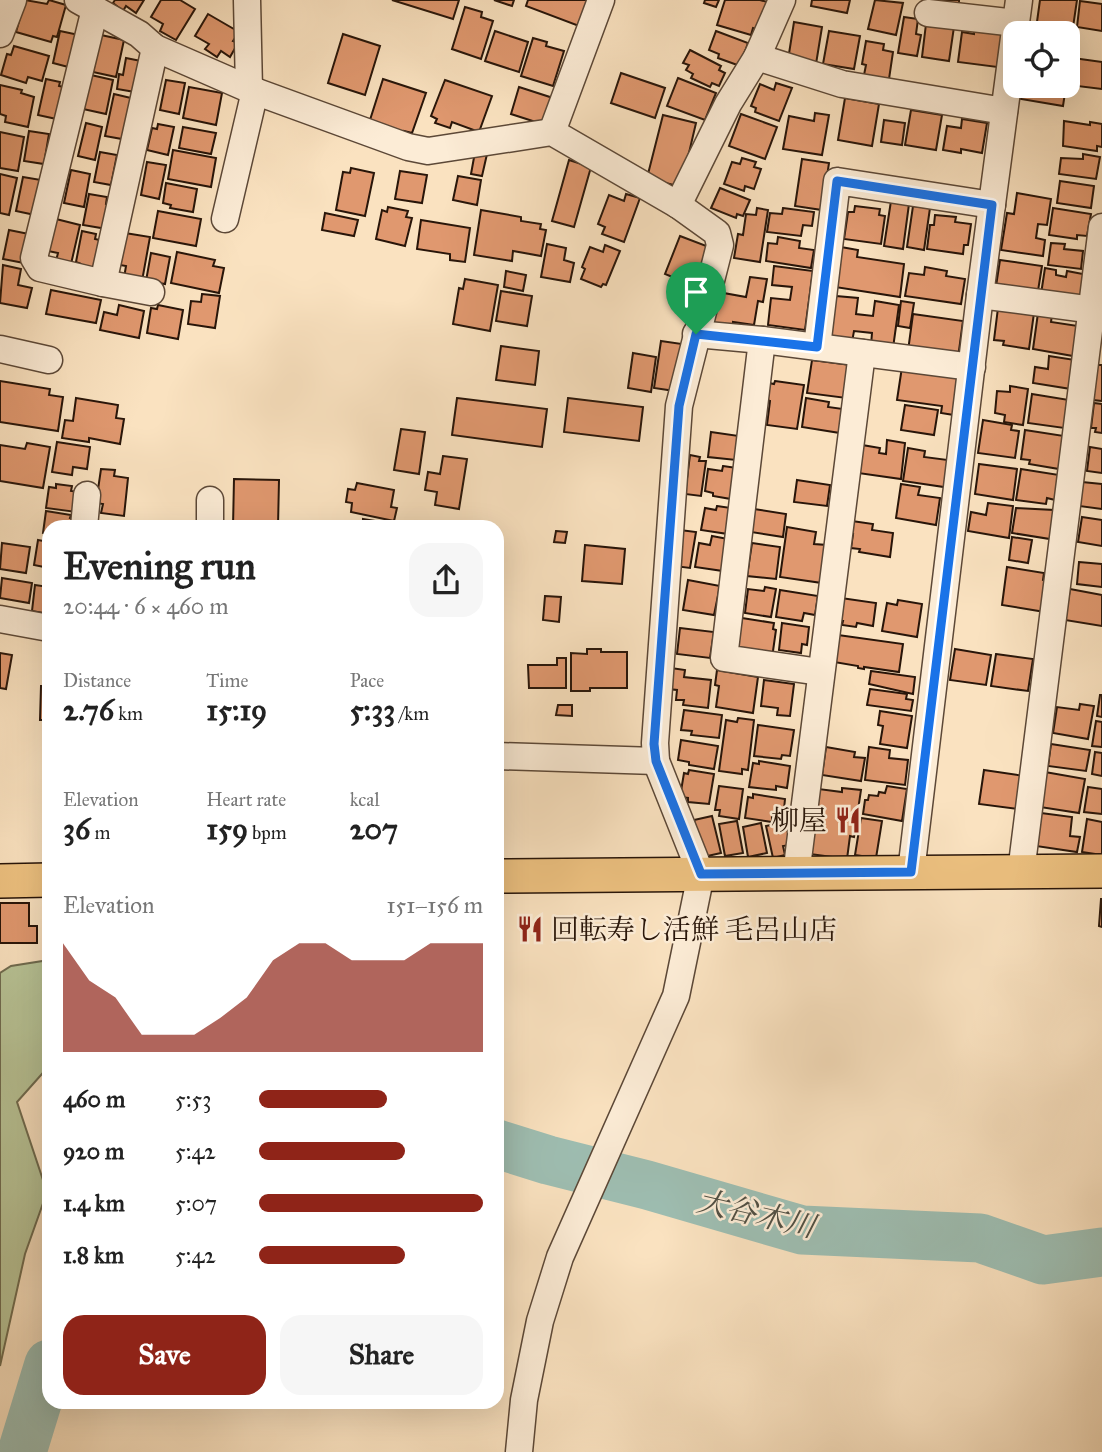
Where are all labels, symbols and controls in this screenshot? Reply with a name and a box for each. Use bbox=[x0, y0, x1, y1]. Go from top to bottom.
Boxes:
map controls bbox=[1003, 21, 1080, 98]
button: locate bbox=[1003, 21, 1080, 98]
pin bbox=[666, 262, 726, 334]
icon: arrive bbox=[677, 273, 715, 311]
text: Evening run bbox=[63, 543, 256, 589]
button: share bbox=[409, 543, 483, 617]
text: 20:44 · 6 × 460 m bbox=[63, 592, 229, 620]
text: Distance bbox=[63, 669, 131, 692]
text: Time bbox=[206, 669, 248, 692]
text: Pace bbox=[350, 669, 384, 692]
text: 2.76 bbox=[63, 692, 114, 728]
text: 15:19 bbox=[206, 692, 267, 728]
text: 5:33 bbox=[350, 692, 395, 728]
text: km bbox=[114, 702, 143, 725]
text: /km bbox=[395, 702, 429, 725]
text: Elevation bbox=[63, 788, 138, 811]
text: Heart rate bbox=[206, 788, 286, 811]
text: kcal bbox=[350, 788, 380, 811]
place label: 柳屋 bbox=[771, 803, 827, 838]
restaurant icon: 柳屋 bbox=[833, 805, 863, 835]
text: 36 bbox=[63, 811, 90, 847]
text: 159 bbox=[206, 811, 248, 847]
text: 207 bbox=[350, 811, 398, 847]
text: m bbox=[90, 821, 110, 844]
text: bpm bbox=[248, 821, 287, 844]
text: Elevation bbox=[63, 891, 154, 919]
text: 151–156 m bbox=[387, 891, 483, 919]
place label: 回転寿し活鮮 毛呂山店 bbox=[551, 912, 837, 947]
restaurant icon: 回転寿し活鮮 毛呂山店 bbox=[515, 914, 545, 944]
text: 460 m bbox=[63, 1085, 125, 1113]
text: 5:53 bbox=[175, 1085, 211, 1113]
text: 920 m bbox=[63, 1137, 124, 1165]
text: 5:42 bbox=[175, 1137, 216, 1165]
water label: 大谷木川 bbox=[693, 1183, 821, 1246]
text: 1.4 km bbox=[63, 1189, 125, 1217]
text: 5:07 bbox=[175, 1189, 217, 1217]
text: 1.8 km bbox=[63, 1241, 124, 1269]
text: 5:42 bbox=[175, 1241, 216, 1269]
button: Save bbox=[63, 1315, 266, 1395]
button: Share bbox=[280, 1315, 483, 1395]

